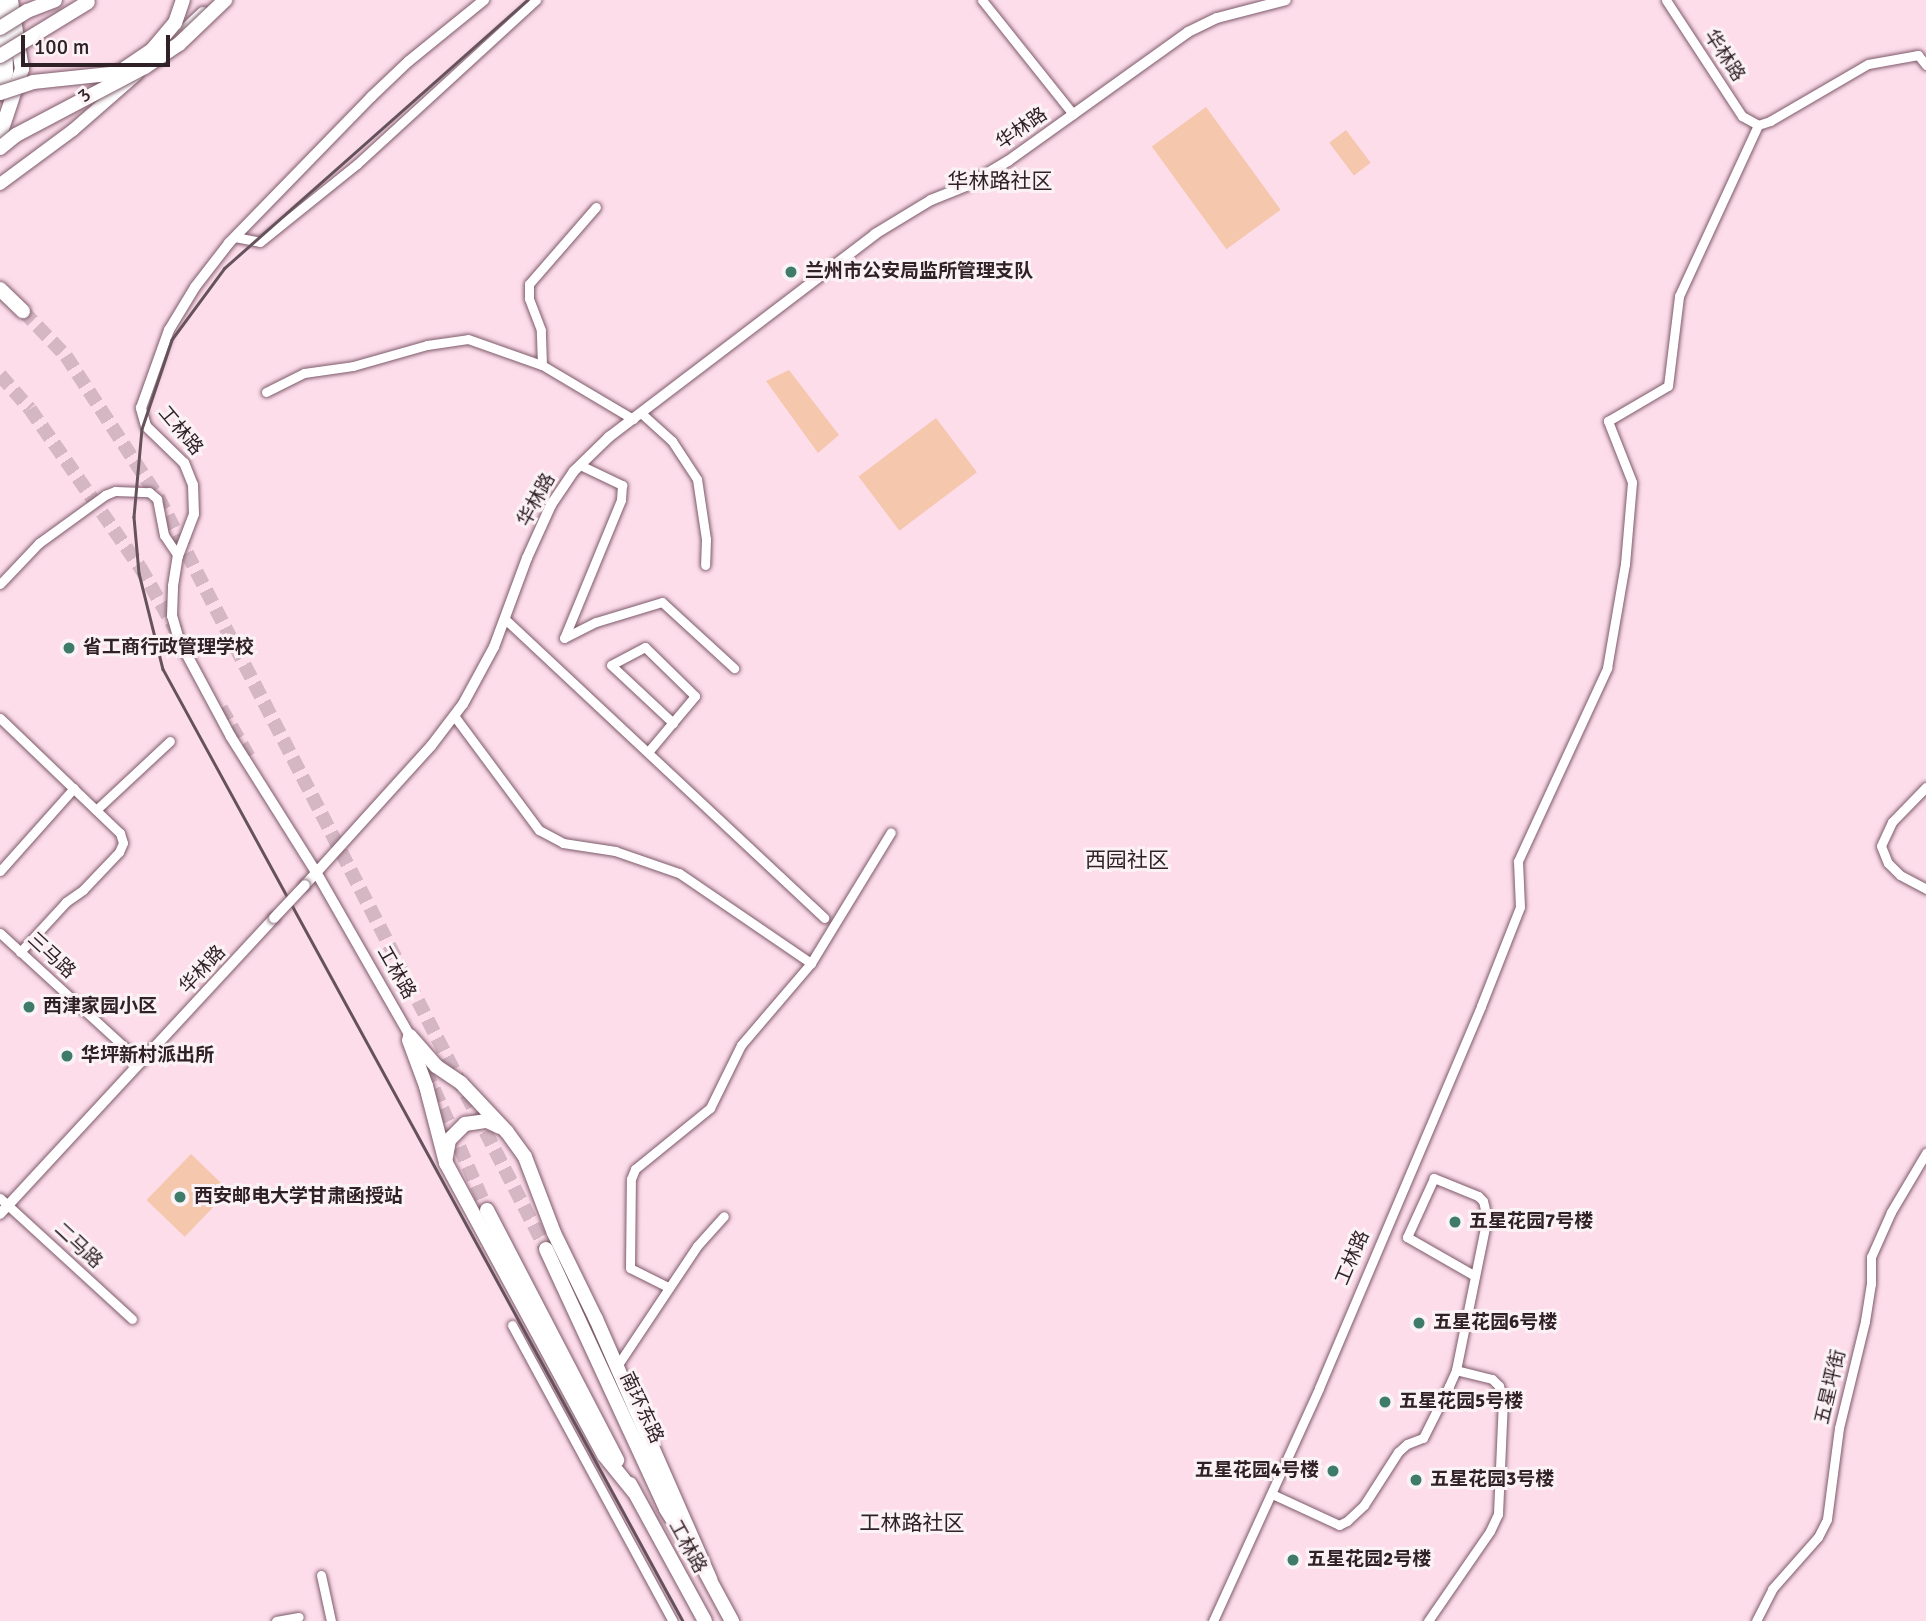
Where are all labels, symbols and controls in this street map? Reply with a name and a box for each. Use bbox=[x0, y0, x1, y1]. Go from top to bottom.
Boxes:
scale bar bbox=[24, 21, 173, 65]
street label: 华林路 bbox=[1699, 26, 1749, 86]
text: 100 m bbox=[34, 34, 89, 60]
street label: 3 bbox=[74, 84, 96, 108]
street label: 华林路 bbox=[992, 103, 1052, 155]
district label: 华林路社区 bbox=[948, 168, 1052, 194]
place label: 兰州市公安局监所管理支队 bbox=[805, 261, 1033, 283]
marker: 兰州市公安局监所管理支队 bbox=[783, 264, 799, 280]
street label: 工林路 bbox=[153, 402, 207, 460]
street label: 华林路 bbox=[513, 470, 561, 530]
place label: 省工商行政管理学校 bbox=[83, 637, 254, 659]
marker: 省工商行政管理学校 bbox=[61, 640, 77, 656]
district label: 西园社区 bbox=[1085, 847, 1169, 873]
street label: 三马路 bbox=[22, 928, 80, 984]
street label: 华林路 bbox=[175, 941, 231, 999]
street label: 工林路 bbox=[372, 943, 420, 1003]
place label: 西津家园小区 bbox=[43, 996, 157, 1018]
marker: 西津家园小区 bbox=[21, 999, 37, 1015]
place label: 华坪新村派出所 bbox=[81, 1045, 214, 1067]
marker: 华坪新村派出所 bbox=[59, 1048, 75, 1064]
place label: 西安邮电大学甘肃函授站 bbox=[194, 1186, 403, 1208]
marker: 西安邮电大学甘肃函授站 bbox=[172, 1189, 188, 1205]
place label: 五星花园7号楼 bbox=[1469, 1211, 1593, 1233]
marker: 五星花园7号楼 bbox=[1447, 1214, 1463, 1230]
street label: 二马路 bbox=[49, 1218, 107, 1274]
street label: 工林路 bbox=[1331, 1227, 1375, 1289]
place label: 五星花园6号楼 bbox=[1433, 1312, 1557, 1334]
marker: 五星花园6号楼 bbox=[1411, 1315, 1427, 1331]
street label: 五星坪街 bbox=[1811, 1347, 1851, 1427]
street label: 南环东路 bbox=[615, 1369, 667, 1447]
place label: 五星花园5号楼 bbox=[1399, 1391, 1523, 1413]
marker: 五星花园5号楼 bbox=[1377, 1394, 1393, 1410]
place label: 五星花园4号楼 bbox=[1195, 1460, 1319, 1482]
marker: 五星花园4号楼 bbox=[1325, 1463, 1341, 1479]
place label: 五星花园3号楼 bbox=[1430, 1469, 1554, 1491]
marker: 五星花园3号楼 bbox=[1408, 1472, 1424, 1488]
district label: 工林路社区 bbox=[860, 1510, 964, 1536]
street label: 工林路 bbox=[663, 1517, 711, 1577]
place label: 五星花园2号楼 bbox=[1307, 1549, 1431, 1571]
marker: 五星花园2号楼 bbox=[1285, 1552, 1301, 1568]

